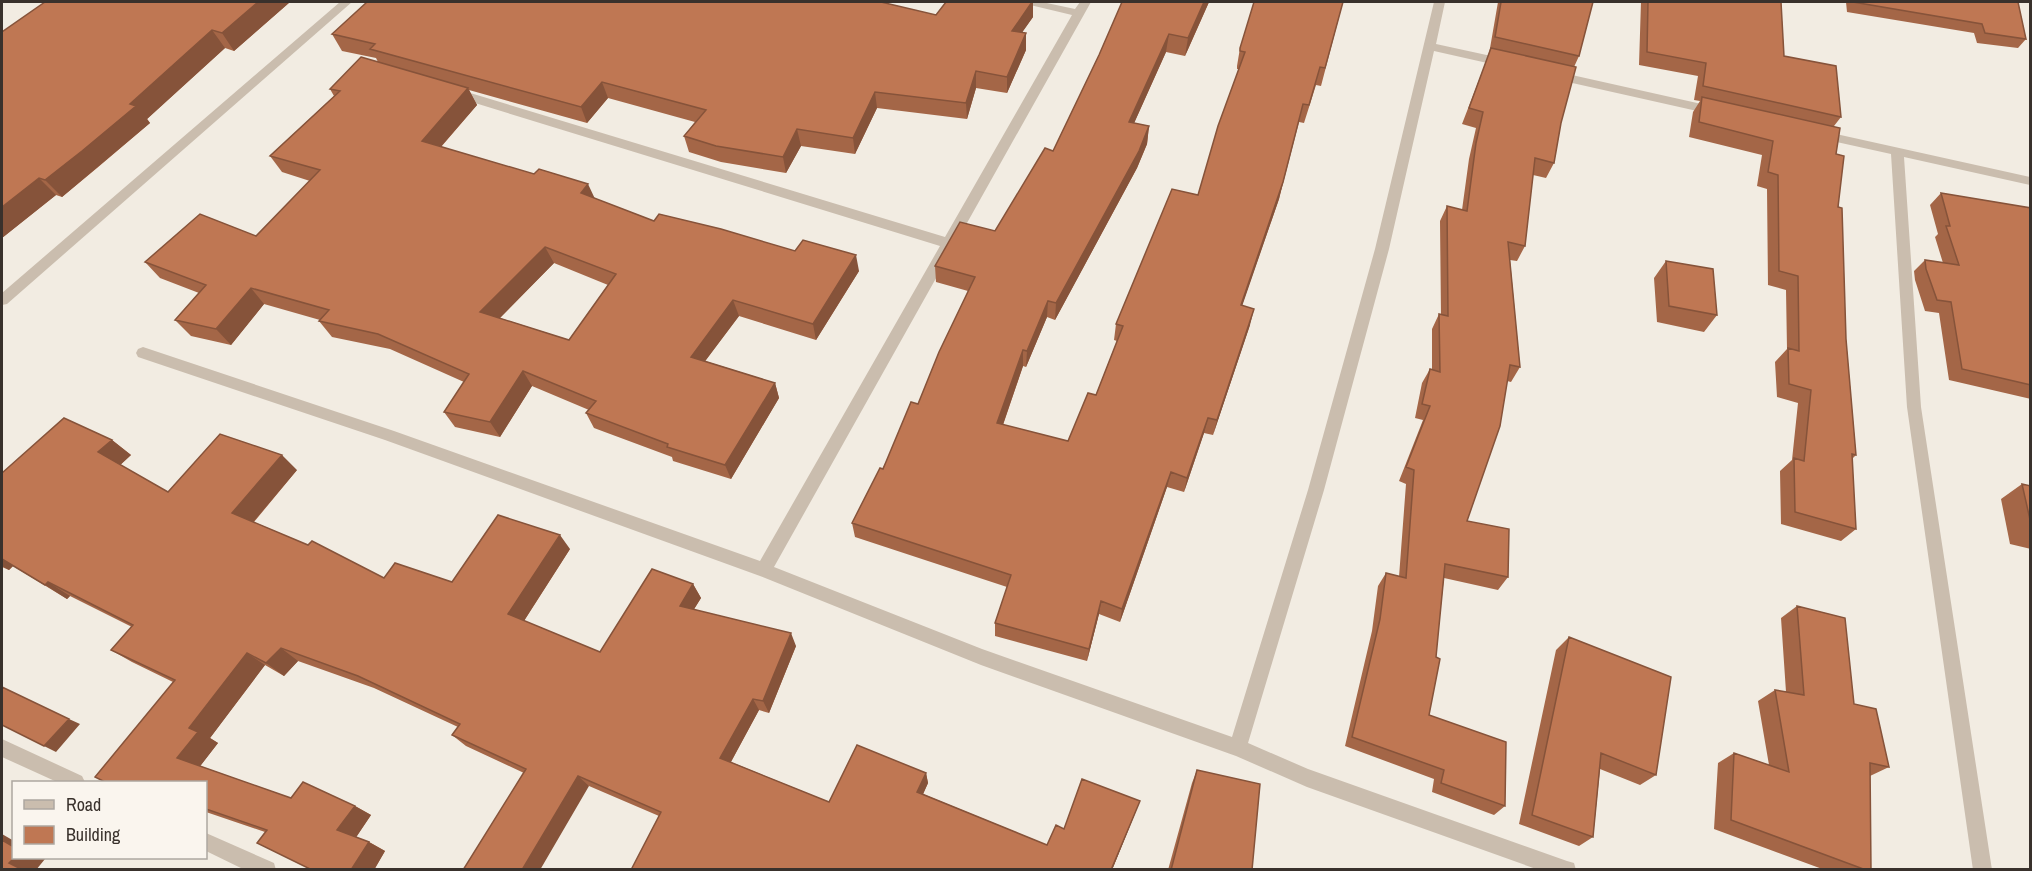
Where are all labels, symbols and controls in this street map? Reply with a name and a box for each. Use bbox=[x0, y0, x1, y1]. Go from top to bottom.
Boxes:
legend bbox=[12, 781, 207, 859]
text: Road bbox=[66, 792, 101, 817]
text: Building bbox=[66, 822, 121, 847]

